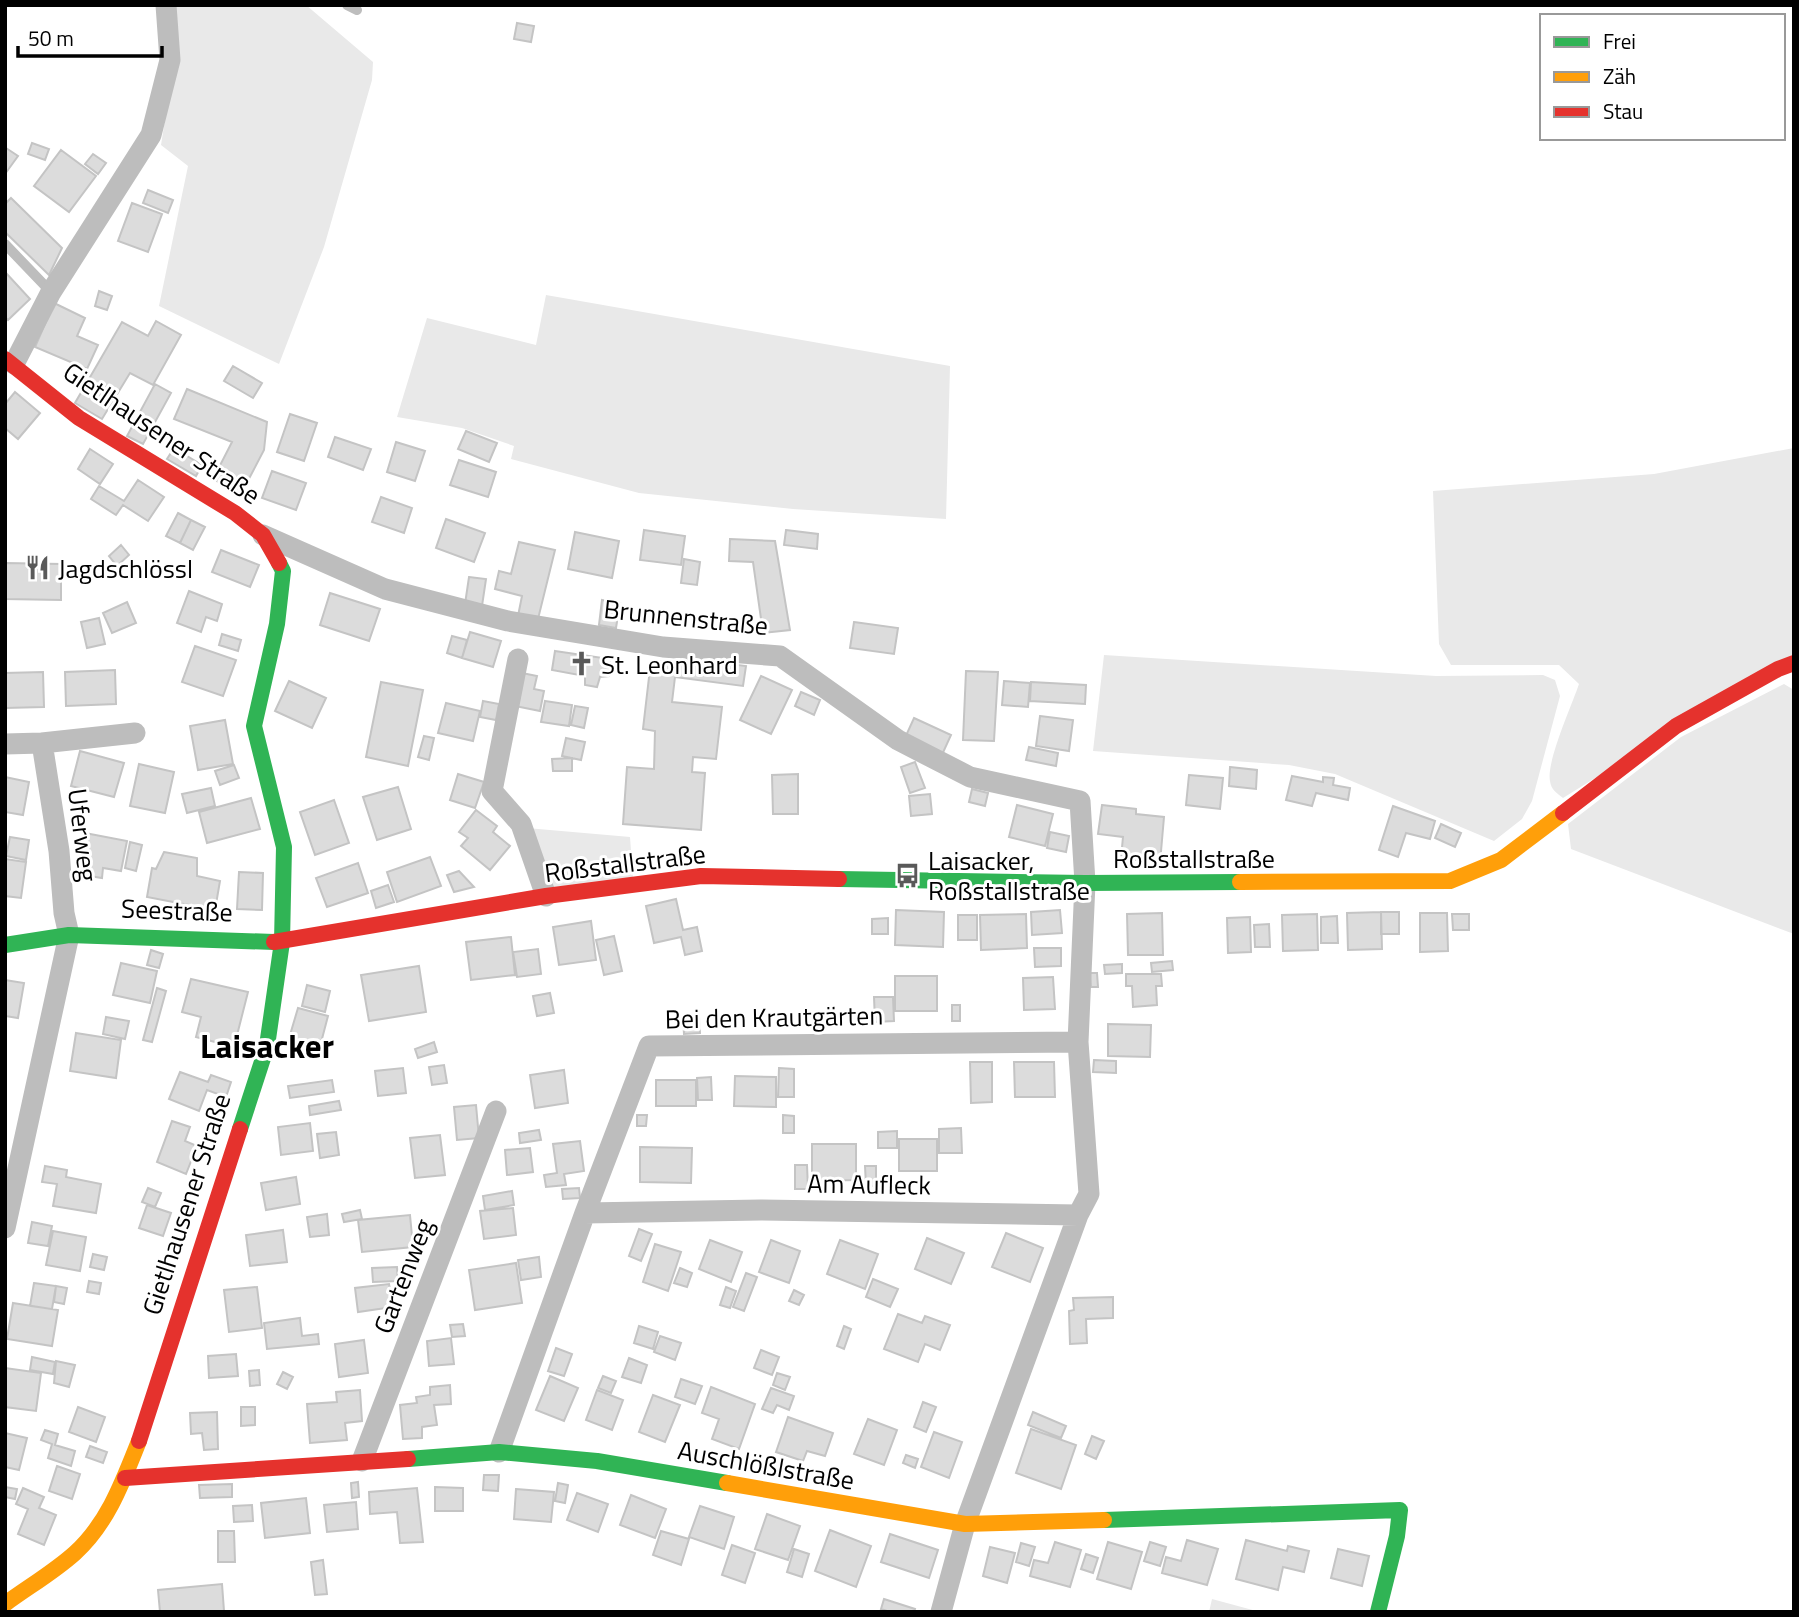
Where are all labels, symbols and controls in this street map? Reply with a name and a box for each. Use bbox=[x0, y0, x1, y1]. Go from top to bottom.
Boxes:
scale bar bbox=[18, 14, 161, 58]
legend bbox=[1540, 14, 1785, 140]
text: 50 m bbox=[28, 22, 74, 54]
text: Frei bbox=[1603, 25, 1636, 57]
text: Zäh bbox=[1603, 60, 1636, 92]
text: Stau bbox=[1603, 95, 1643, 127]
street label: Gietlhausener Straße bbox=[55, 352, 269, 514]
place label: Jagdschlössl bbox=[58, 549, 193, 588]
restaurant icon: Jagdschlössl bbox=[24, 554, 52, 582]
street label: Brunnenstraße bbox=[602, 589, 770, 645]
place label: St. Leonhard bbox=[601, 645, 738, 684]
church icon: St. Leonhard bbox=[567, 650, 595, 678]
street label: Uferweg bbox=[58, 786, 108, 884]
street label: Roßstallstraße bbox=[542, 834, 708, 892]
street label: Roßstallstraße bbox=[1113, 839, 1275, 878]
place label: Laisacker, Roßstallstraße bbox=[928, 841, 1090, 910]
bus stop icon: Laisacker, Roßstallstraße bbox=[894, 861, 922, 889]
street label: Seestraße bbox=[121, 889, 233, 931]
street label: Bei den Krautgärten bbox=[664, 996, 884, 1038]
district label: Laisacker bbox=[200, 1021, 334, 1071]
street label: Gietlhausener Straße bbox=[132, 1088, 240, 1320]
street label: Am Aufleck bbox=[807, 1163, 931, 1205]
street label: Gartenweg bbox=[363, 1213, 443, 1339]
street label: Auschlößlstraße bbox=[675, 1430, 857, 1500]

